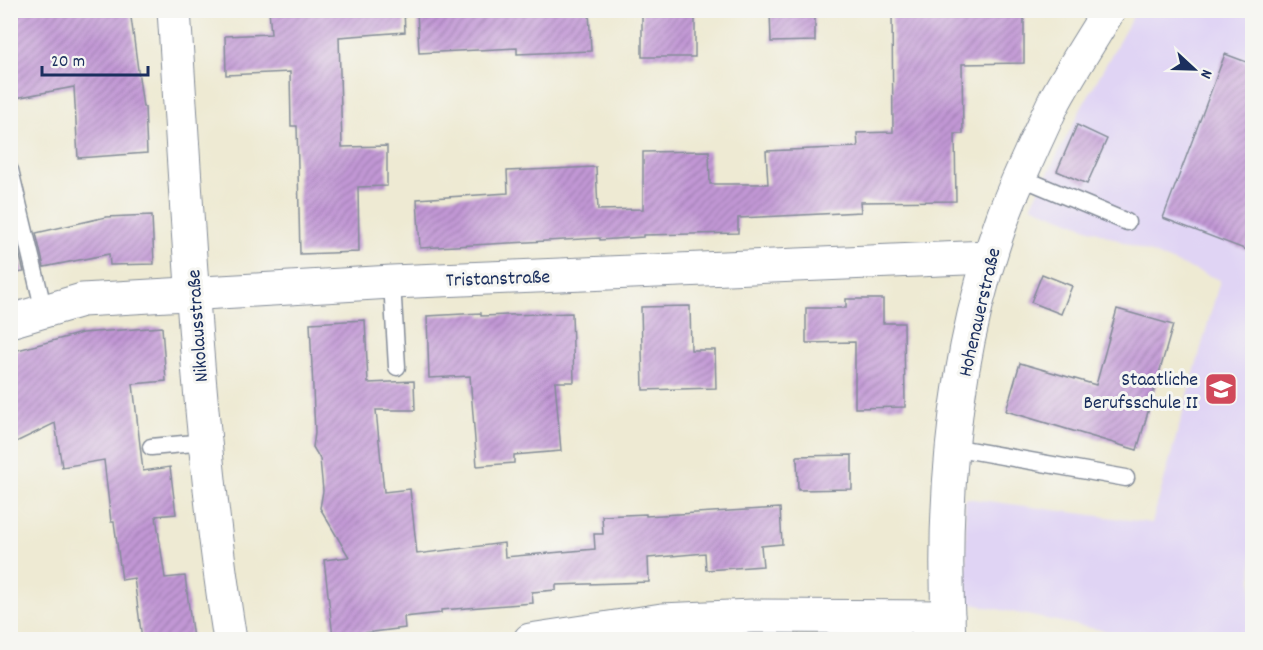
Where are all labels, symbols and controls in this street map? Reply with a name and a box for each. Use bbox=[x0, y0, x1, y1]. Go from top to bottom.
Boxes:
scale bar bbox=[42, 39, 148, 77]
north arrow bbox=[1164, 39, 1224, 99]
text: 20 m bbox=[51, 50, 85, 75]
text: N bbox=[1193, 66, 1218, 82]
street label: Hohenauerstraße bbox=[952, 245, 1009, 380]
street label: Tristanstraße bbox=[445, 264, 551, 296]
street label: Nikolausstraße bbox=[181, 268, 217, 383]
place label: Staatliche Berufsschule II bbox=[1083, 367, 1198, 418]
school or university icon: Staatliche Berufsschule II bbox=[1203, 371, 1239, 407]

